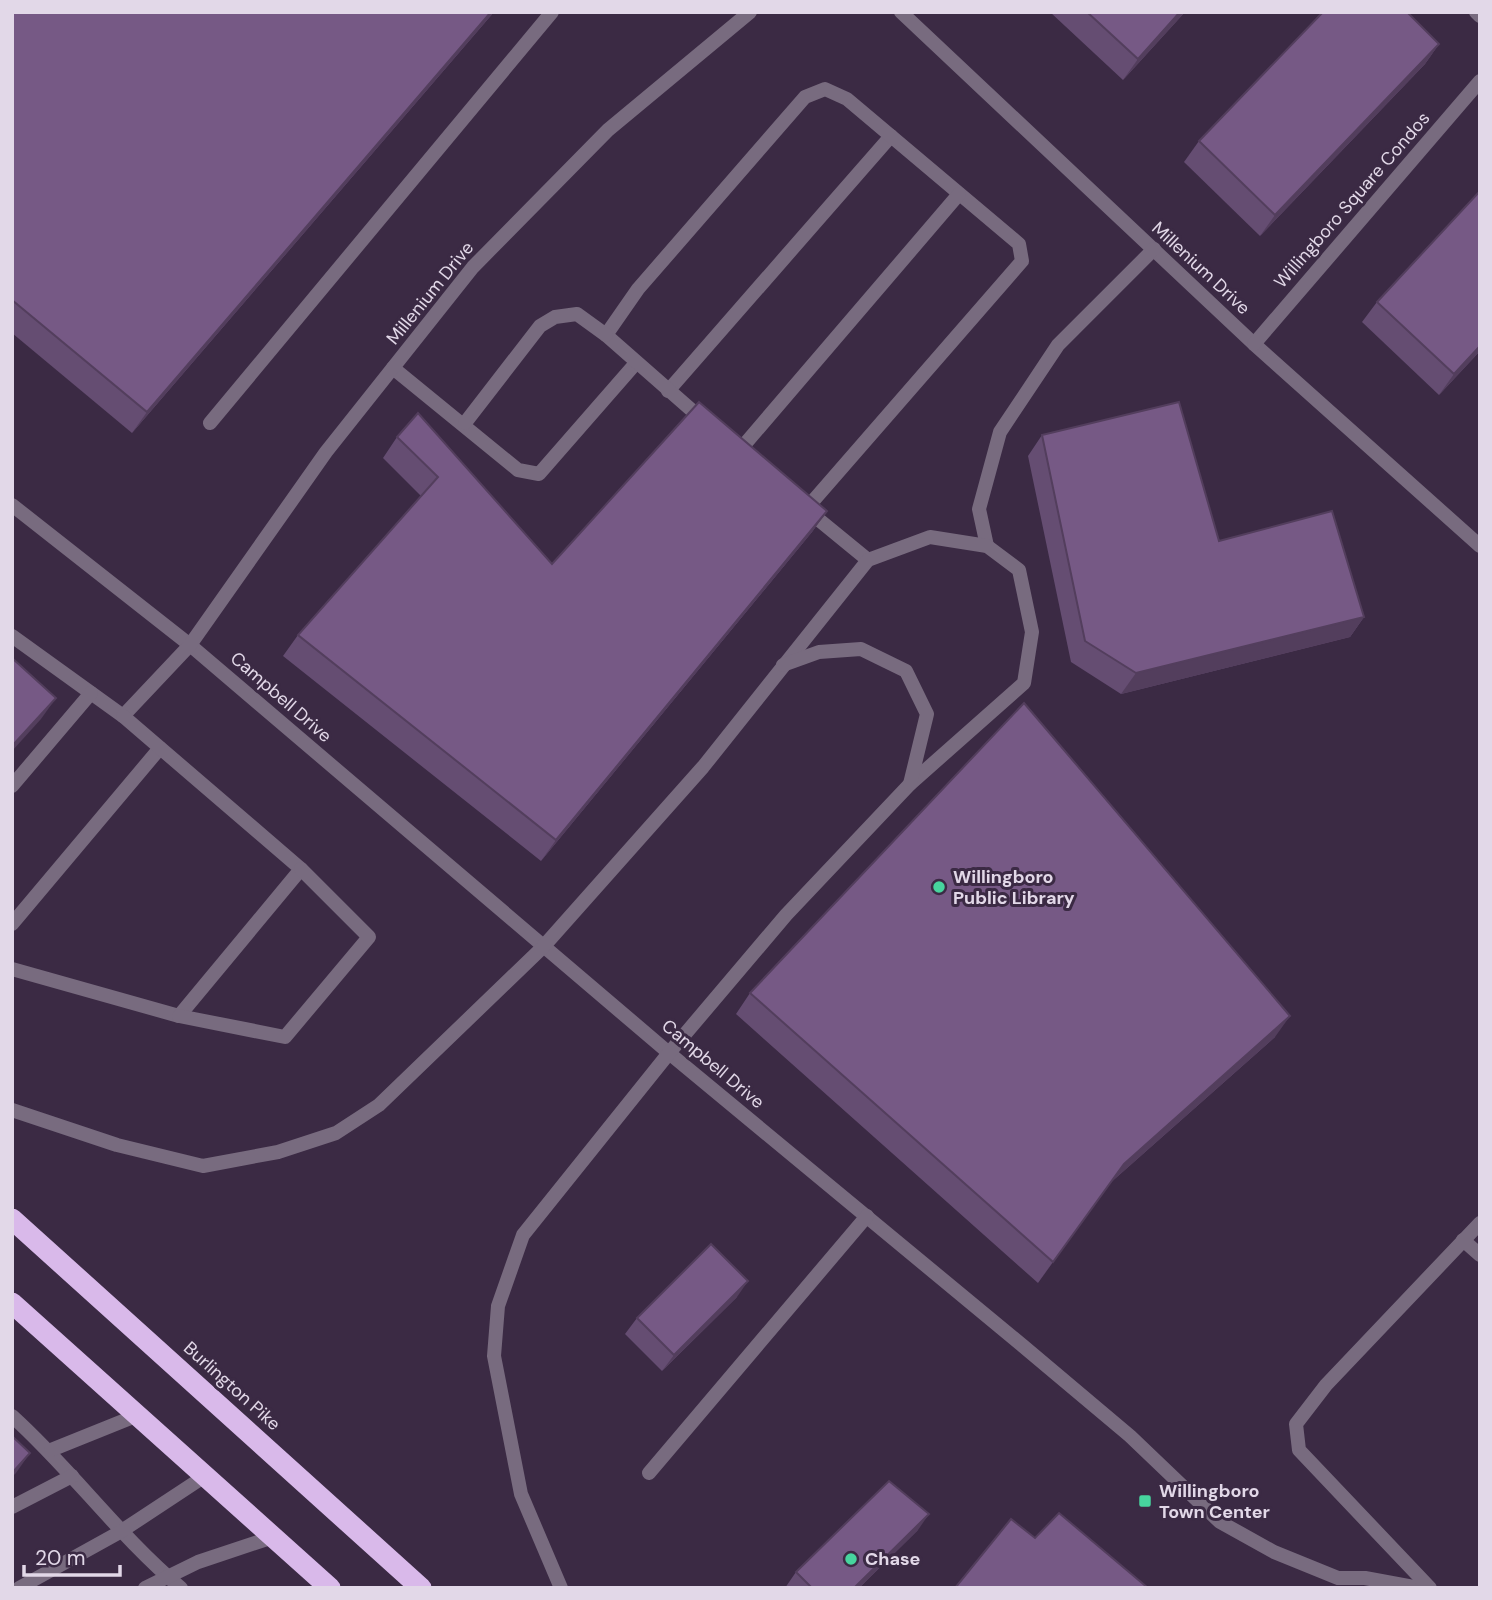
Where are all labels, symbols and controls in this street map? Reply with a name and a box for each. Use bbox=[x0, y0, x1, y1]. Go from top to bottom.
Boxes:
street label: Willingboro Square Condos bbox=[1269, 107, 1435, 293]
street label: Millenium Drive bbox=[1147, 216, 1255, 320]
street label: Millenium Drive bbox=[381, 236, 479, 350]
street label: Campbell Drive bbox=[225, 646, 337, 748]
place label: Willingboro Public Library bbox=[953, 865, 1075, 910]
marker: Willingboro Public Library bbox=[931, 879, 947, 895]
street label: Campbell Drive bbox=[657, 1014, 769, 1114]
street label: Burlington Pike bbox=[178, 1336, 286, 1436]
place label: Willingboro Town Center bbox=[1159, 1479, 1270, 1524]
marker: Willingboro Town Center bbox=[1137, 1493, 1153, 1509]
scale bar bbox=[24, 1534, 121, 1578]
text: 20 m bbox=[35, 1544, 86, 1572]
place label: Chase bbox=[865, 1547, 921, 1571]
marker: Chase bbox=[843, 1551, 859, 1567]

